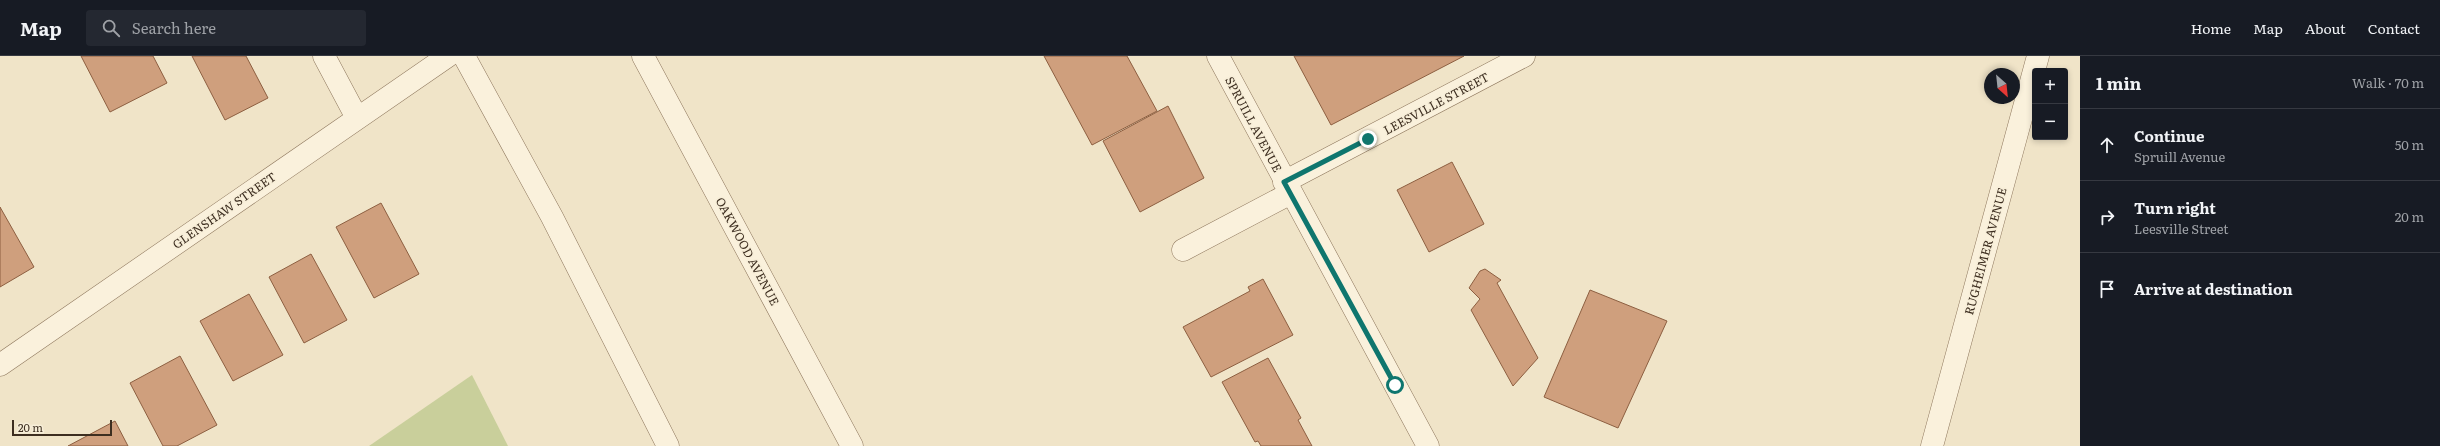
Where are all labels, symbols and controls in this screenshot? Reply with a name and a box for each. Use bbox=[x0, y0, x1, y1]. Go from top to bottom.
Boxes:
search box bbox=[86, 10, 366, 46]
text: Map bbox=[20, 14, 62, 42]
text: Search here bbox=[132, 16, 216, 39]
icon: search bbox=[100, 17, 122, 39]
text: Home bbox=[2191, 18, 2231, 38]
text: Map bbox=[2253, 18, 2283, 38]
text: About bbox=[2305, 18, 2346, 38]
text: Contact bbox=[2368, 18, 2420, 38]
street label: LEESVILLE STREET bbox=[1380, 67, 1492, 138]
north arrow bbox=[1984, 68, 2020, 104]
map controls bbox=[2032, 68, 2068, 140]
button: + bbox=[2032, 68, 2068, 104]
text: 1 min bbox=[2096, 70, 2141, 95]
street label: SPRUILL AVENUE bbox=[1221, 73, 1287, 175]
text: Walk · 70 m bbox=[2352, 73, 2424, 92]
button: − bbox=[2032, 104, 2068, 140]
text: Continue bbox=[2134, 124, 2204, 147]
route end bbox=[1359, 130, 1377, 148]
icon: ahead bbox=[2096, 134, 2118, 156]
text: 50 m bbox=[2395, 135, 2424, 154]
text: Spruill Avenue bbox=[2134, 147, 2225, 166]
street label: GLENSHAW STREET bbox=[168, 167, 280, 253]
street label: RUGHEIMER AVENUE bbox=[1959, 185, 2011, 317]
street label: OAKWOOD AVENUE bbox=[712, 194, 784, 309]
text: Turn right bbox=[2134, 196, 2216, 219]
icon: right bbox=[2096, 206, 2118, 228]
text: 20 m bbox=[2395, 207, 2424, 226]
text: Leesville Street bbox=[2134, 219, 2228, 238]
text: Arrive at destination bbox=[2134, 277, 2293, 300]
icon: arrive bbox=[2096, 278, 2118, 300]
route start bbox=[1386, 376, 1404, 394]
scale bar bbox=[12, 418, 112, 437]
text: 20 m bbox=[18, 419, 43, 435]

